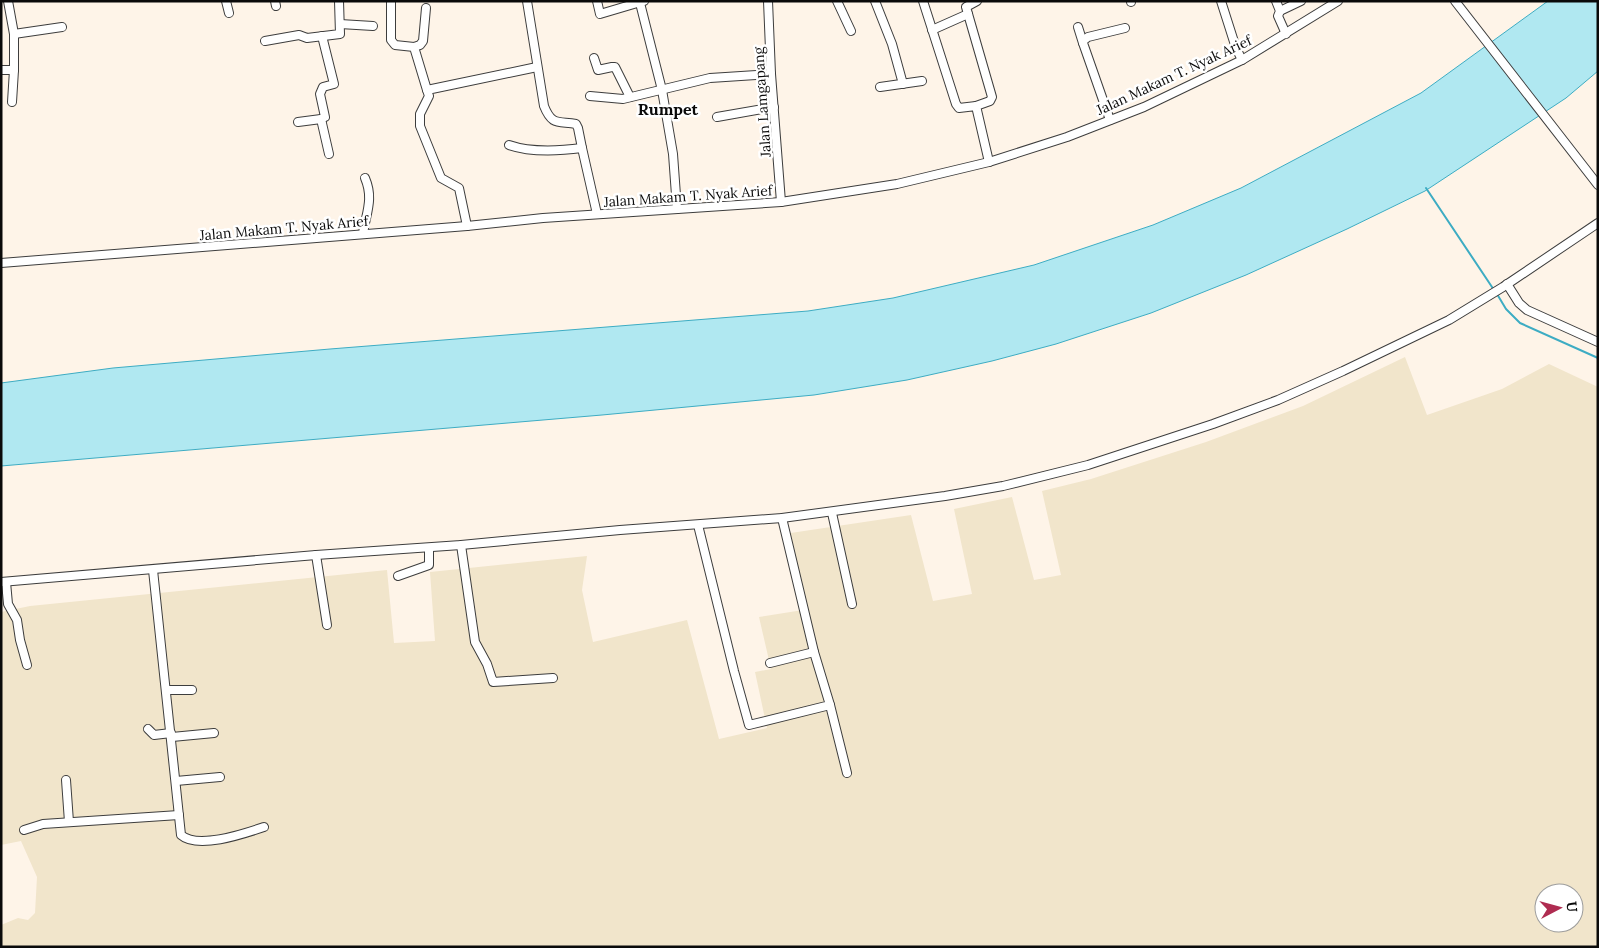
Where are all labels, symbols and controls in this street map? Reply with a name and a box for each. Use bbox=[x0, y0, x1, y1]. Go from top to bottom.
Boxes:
street label: Jalan Makam T. Nyak Arief bbox=[1093, 31, 1256, 119]
street label: Jalan Lamgapang bbox=[749, 46, 775, 159]
district label: Rumpet bbox=[638, 99, 699, 119]
street label: Jalan Makam T. Nyak Arief bbox=[602, 181, 774, 211]
street label: Jalan Makam T. Nyak Arief bbox=[198, 212, 370, 244]
north arrow bbox=[1534, 883, 1584, 933]
text: U bbox=[1562, 900, 1581, 913]

